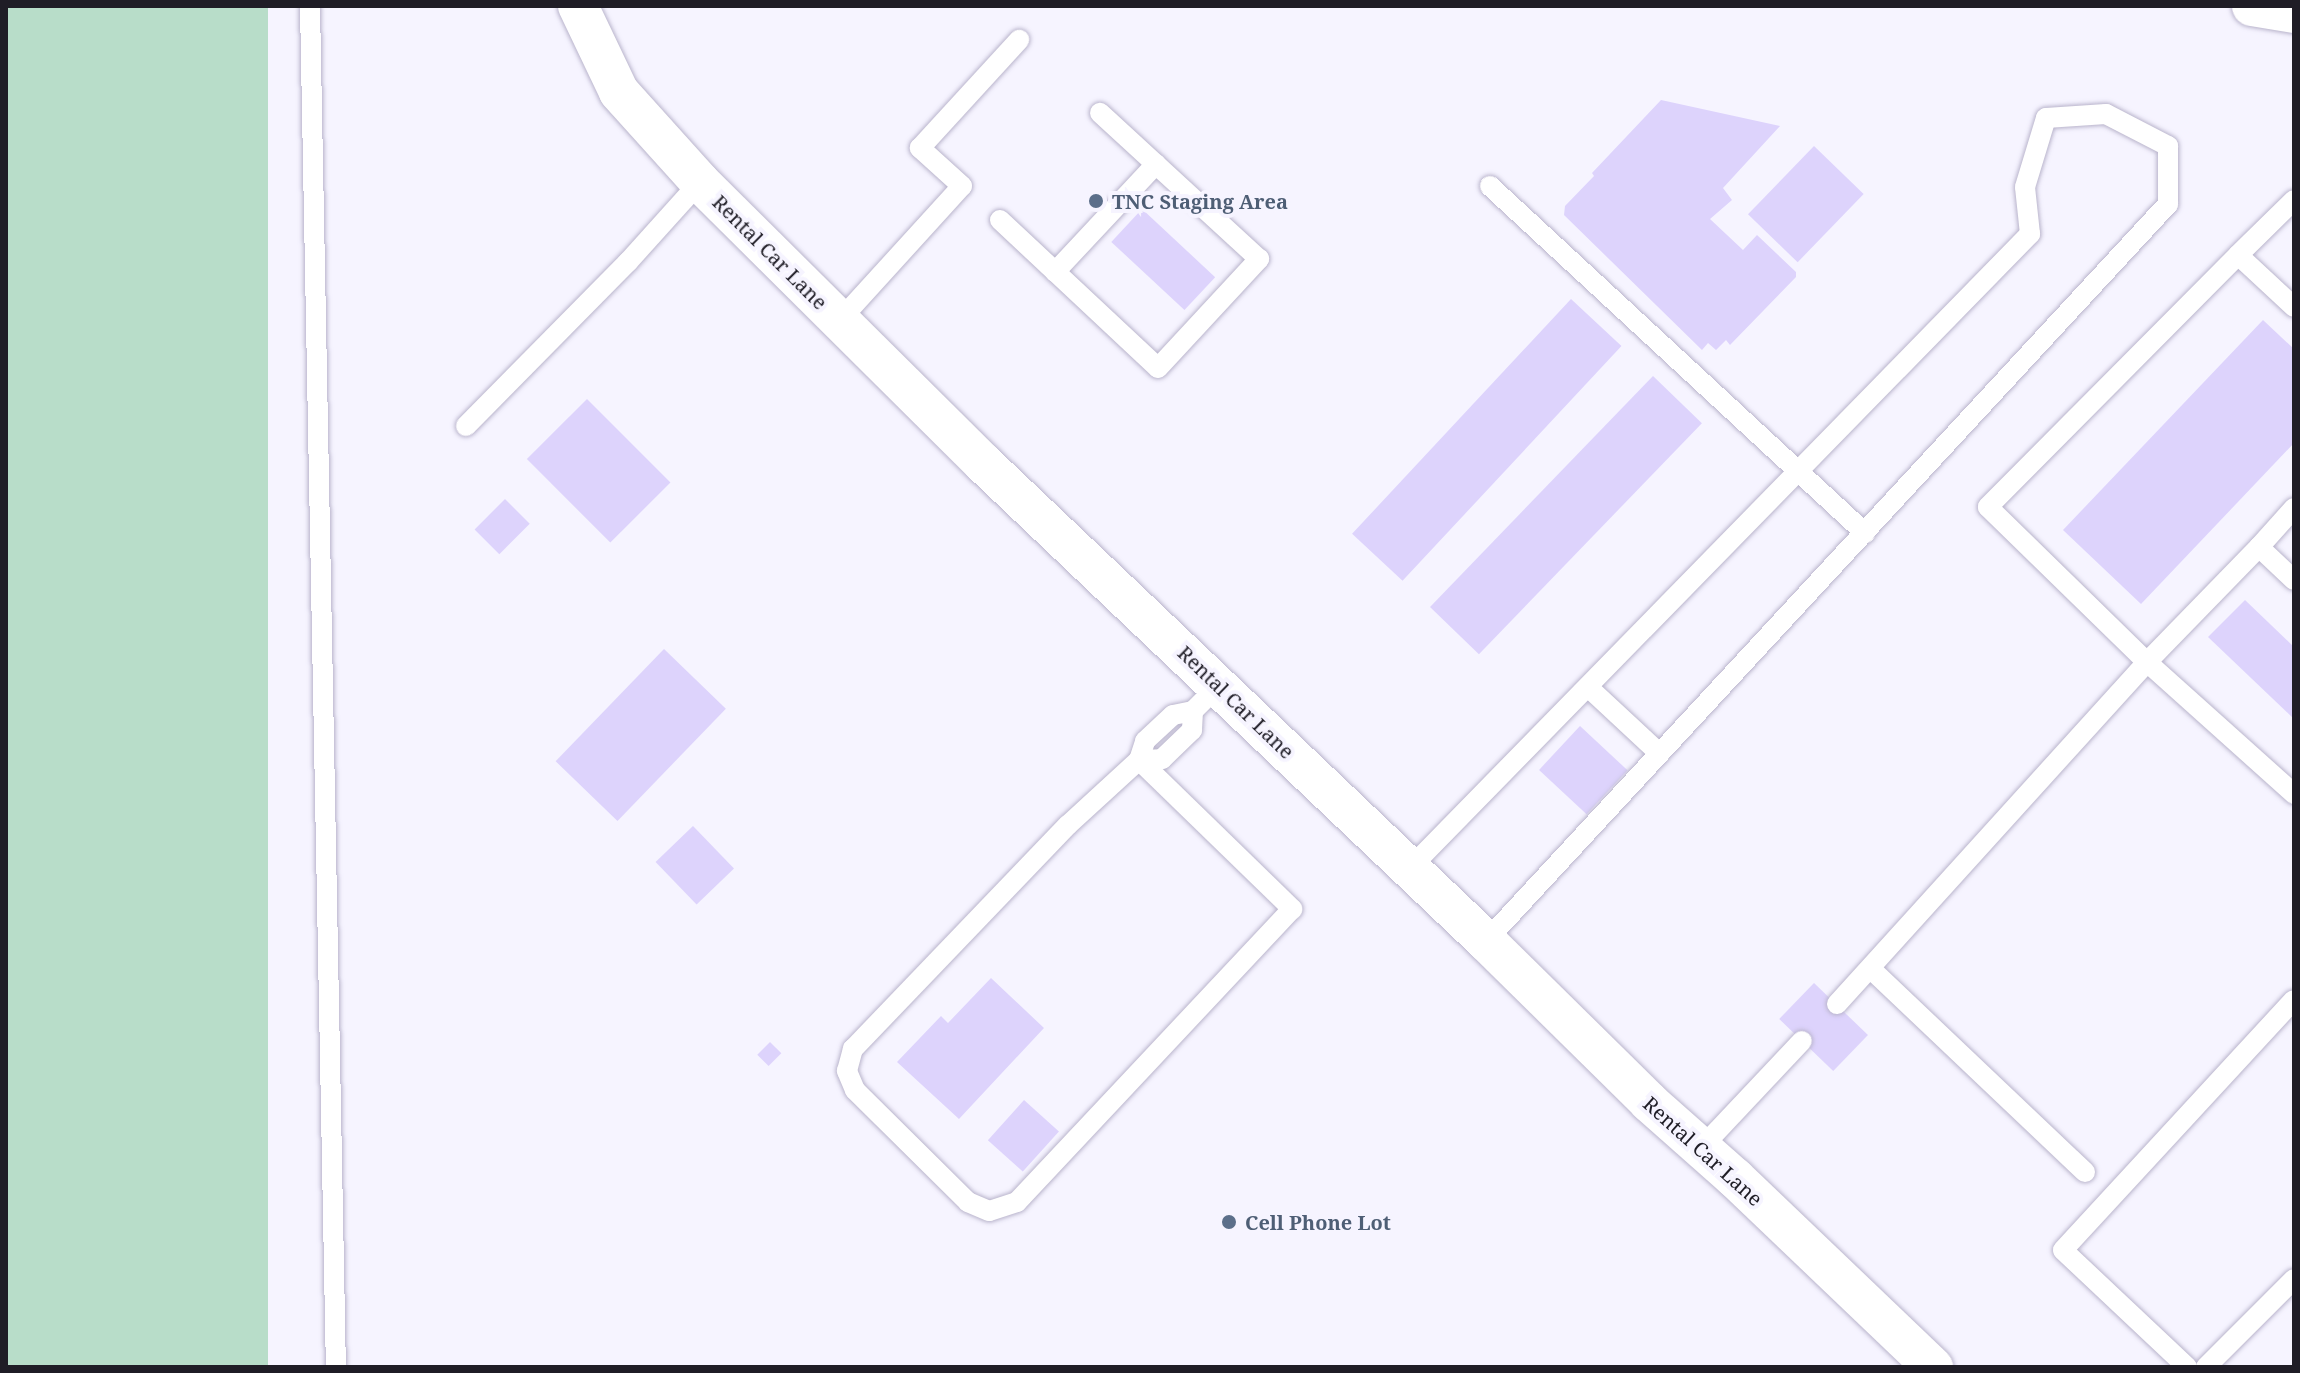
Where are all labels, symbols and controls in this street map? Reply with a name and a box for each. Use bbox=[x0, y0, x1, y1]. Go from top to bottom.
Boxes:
place label: TNC Staging Area bbox=[1112, 189, 1288, 213]
street label: Rental Car Lane bbox=[708, 190, 832, 314]
marker: TNC Staging Area bbox=[1087, 192, 1105, 210]
street label: Rental Car Lane bbox=[1173, 641, 1299, 763]
street label: Rental Car Lane bbox=[1639, 1091, 1767, 1211]
place label: Cell Phone Lot bbox=[1245, 1210, 1391, 1234]
marker: Cell Phone Lot bbox=[1220, 1213, 1238, 1231]

